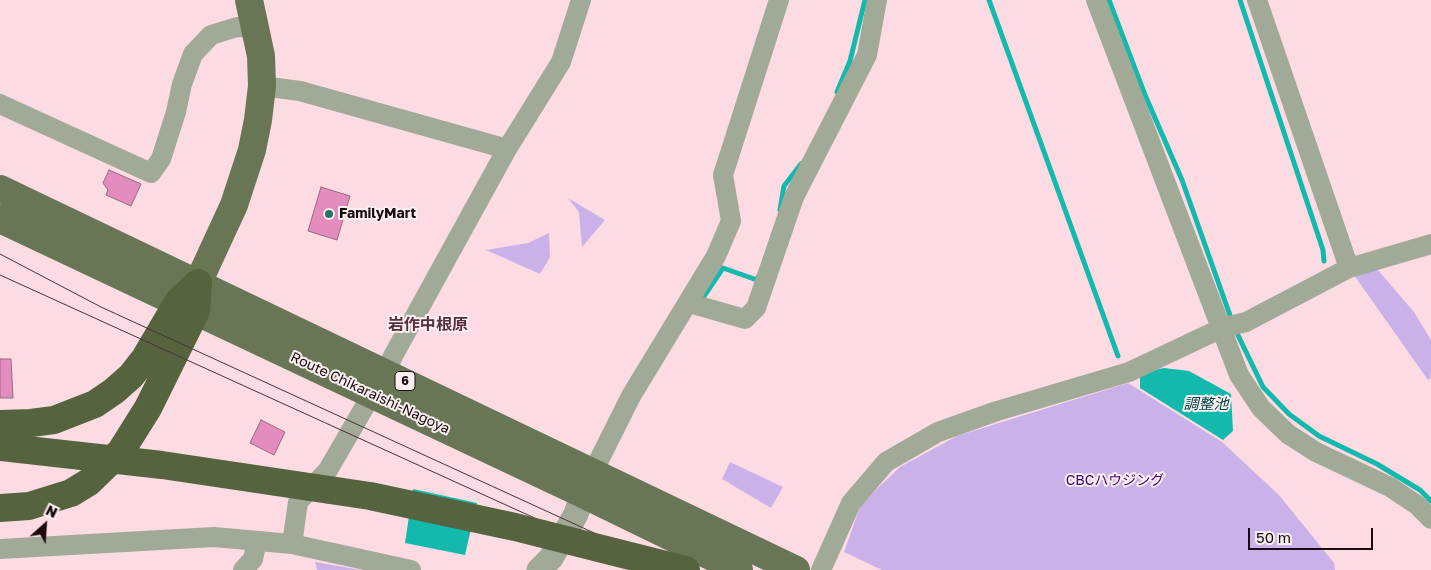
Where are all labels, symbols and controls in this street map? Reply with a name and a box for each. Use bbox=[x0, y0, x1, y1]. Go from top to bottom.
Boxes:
place label: FamilyMart bbox=[339, 206, 416, 222]
marker: FamilyMart bbox=[323, 208, 335, 220]
district label: 岩作中根原 bbox=[388, 315, 468, 335]
street label: Route Chikaraishi-Nagoya bbox=[288, 349, 452, 437]
road number: 6 bbox=[395, 372, 415, 391]
water label: 調整池 bbox=[1184, 395, 1228, 413]
park label: CBCハウジング bbox=[1066, 473, 1164, 489]
north arrow bbox=[20, 500, 70, 550]
text: N bbox=[43, 501, 60, 521]
scale bar bbox=[1251, 518, 1376, 550]
text: 50 m bbox=[1256, 528, 1291, 546]

